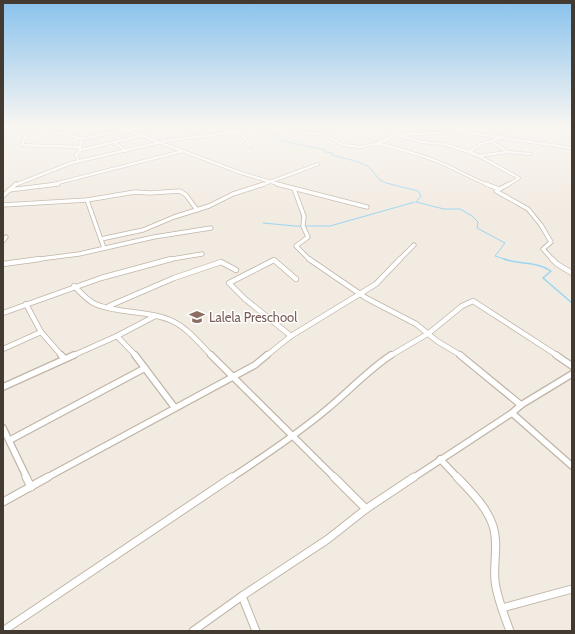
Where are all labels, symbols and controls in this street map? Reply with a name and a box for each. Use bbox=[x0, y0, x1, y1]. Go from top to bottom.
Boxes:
school or university icon: Lalela Preschool bbox=[188, 308, 206, 326]
place label: Lalela Preschool bbox=[209, 309, 297, 325]

